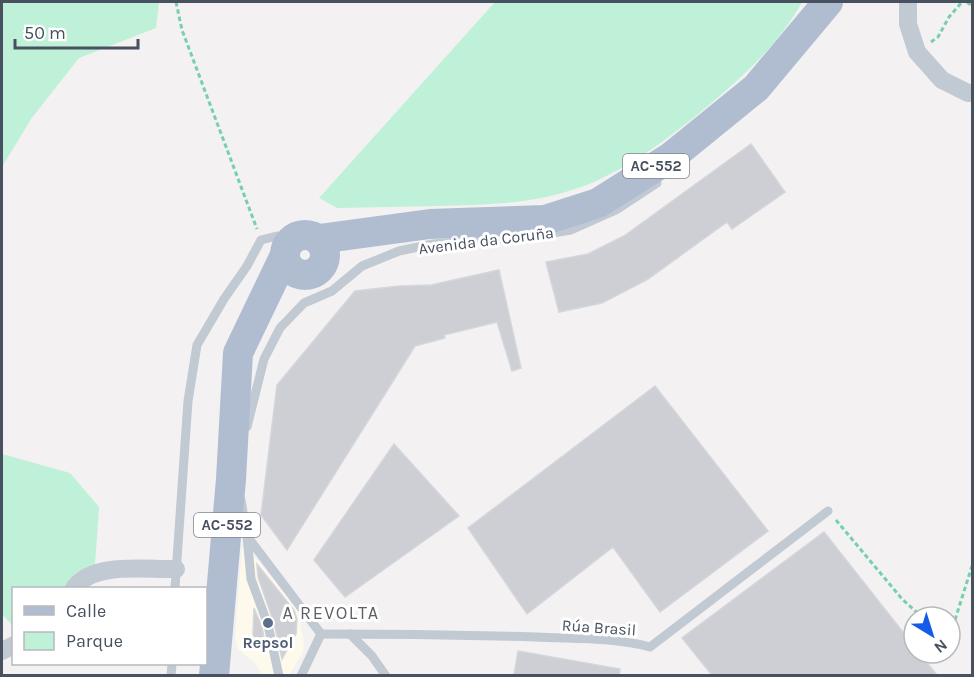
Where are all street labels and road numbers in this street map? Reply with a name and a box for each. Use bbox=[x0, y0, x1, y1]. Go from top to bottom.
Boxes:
road number: AC-552 bbox=[623, 154, 689, 178]
street label: Avenida da Coruña bbox=[417, 223, 555, 258]
road number: AC-552 bbox=[194, 513, 260, 537]
street label: Rúa Brasil bbox=[561, 615, 637, 640]

